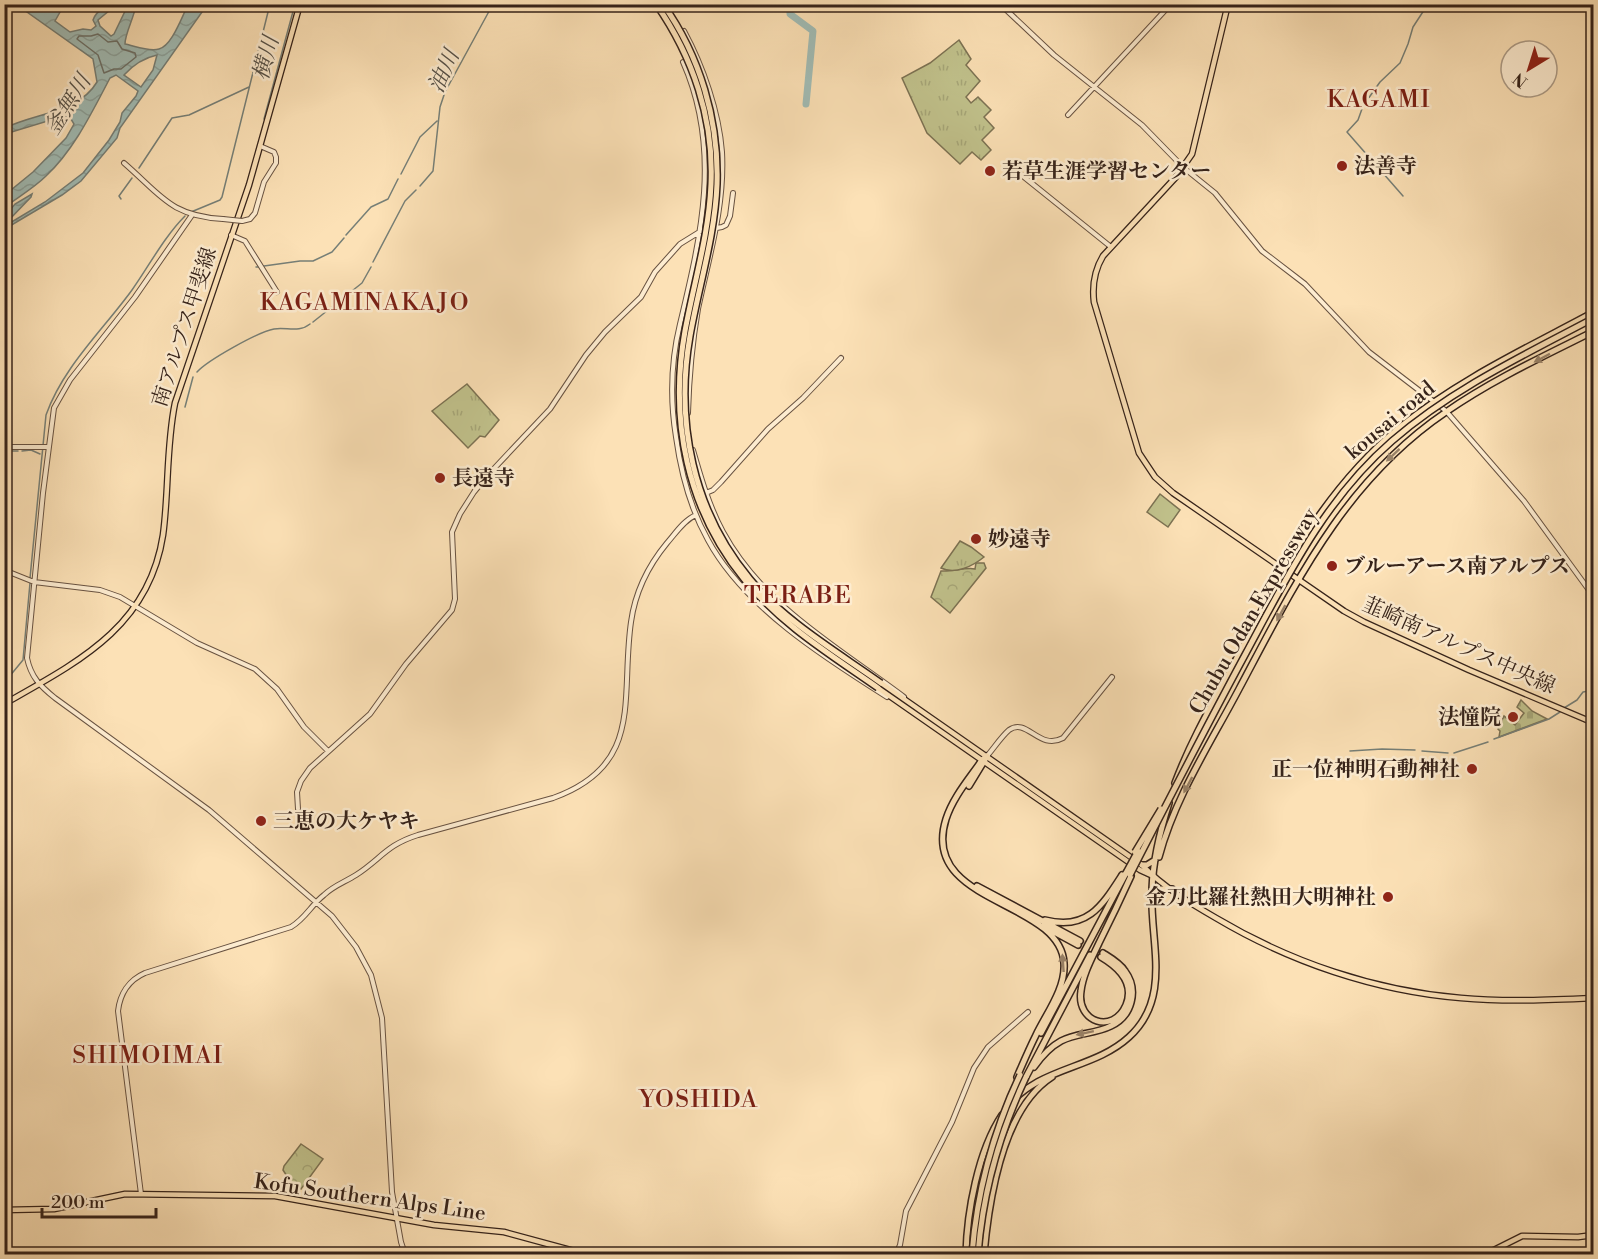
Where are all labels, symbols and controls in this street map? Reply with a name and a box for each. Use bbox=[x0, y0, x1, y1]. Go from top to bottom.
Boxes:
water label: 横川 bbox=[248, 32, 286, 83]
north arrow bbox=[1499, 39, 1559, 99]
water label: 油川 bbox=[423, 44, 466, 97]
water label: 釜無川 bbox=[39, 68, 98, 140]
text: N bbox=[1509, 68, 1532, 92]
district label: KAGAMI bbox=[1327, 85, 1431, 115]
place label: 法善寺 bbox=[1354, 154, 1417, 180]
place label: 若草生涯学習センター bbox=[1002, 159, 1211, 185]
marker: 法善寺 bbox=[1335, 159, 1349, 173]
marker: 若草生涯学習センター bbox=[983, 164, 997, 178]
street label: 南アルプス甲斐線 bbox=[147, 244, 223, 410]
district label: KAGAMINAKAJO bbox=[260, 288, 470, 318]
one-way arrow bbox=[1533, 353, 1550, 363]
street label: kousai road bbox=[1341, 376, 1441, 466]
one-way arrow bbox=[1385, 448, 1400, 462]
place label: 長遠寺 bbox=[452, 466, 515, 492]
marker: 長遠寺 bbox=[433, 471, 447, 485]
street label: Chubu Odan Expressway bbox=[1184, 503, 1324, 719]
place label: 妙遠寺 bbox=[988, 527, 1051, 553]
marker: 妙遠寺 bbox=[969, 532, 983, 546]
place label: ブルーアース南アルプス bbox=[1344, 554, 1570, 580]
marker: ブルーアース南アルプス bbox=[1325, 559, 1339, 573]
district label: TERABE bbox=[744, 581, 852, 611]
street label: 韮崎南アルプス中央線 bbox=[1358, 592, 1559, 700]
one-way arrow bbox=[1276, 605, 1286, 622]
place label: 法憧院 bbox=[1438, 705, 1501, 731]
marker: 法憧院 bbox=[1506, 710, 1520, 724]
place label: 正一位神明石動神社 bbox=[1271, 757, 1460, 783]
marker: 正一位神明石動神社 bbox=[1465, 762, 1479, 776]
one-way arrow bbox=[1183, 776, 1193, 793]
place label: 三恵の大ケヤキ bbox=[273, 809, 420, 835]
marker: 三恵の大ケヤキ bbox=[254, 814, 268, 828]
place label: 金刀比羅社熱田大明神社 bbox=[1145, 885, 1376, 911]
marker: 金刀比羅社熱田大明神社 bbox=[1381, 890, 1395, 904]
one-way arrow bbox=[1058, 953, 1067, 972]
one-way arrow bbox=[1075, 1029, 1094, 1039]
district label: SHIMOIMAI bbox=[72, 1041, 224, 1071]
district label: YOSHIDA bbox=[637, 1085, 759, 1115]
street label: Kofu Southern Alps Line bbox=[252, 1169, 487, 1227]
scale bar bbox=[42, 1181, 156, 1219]
text: 200 m bbox=[51, 1191, 105, 1214]

